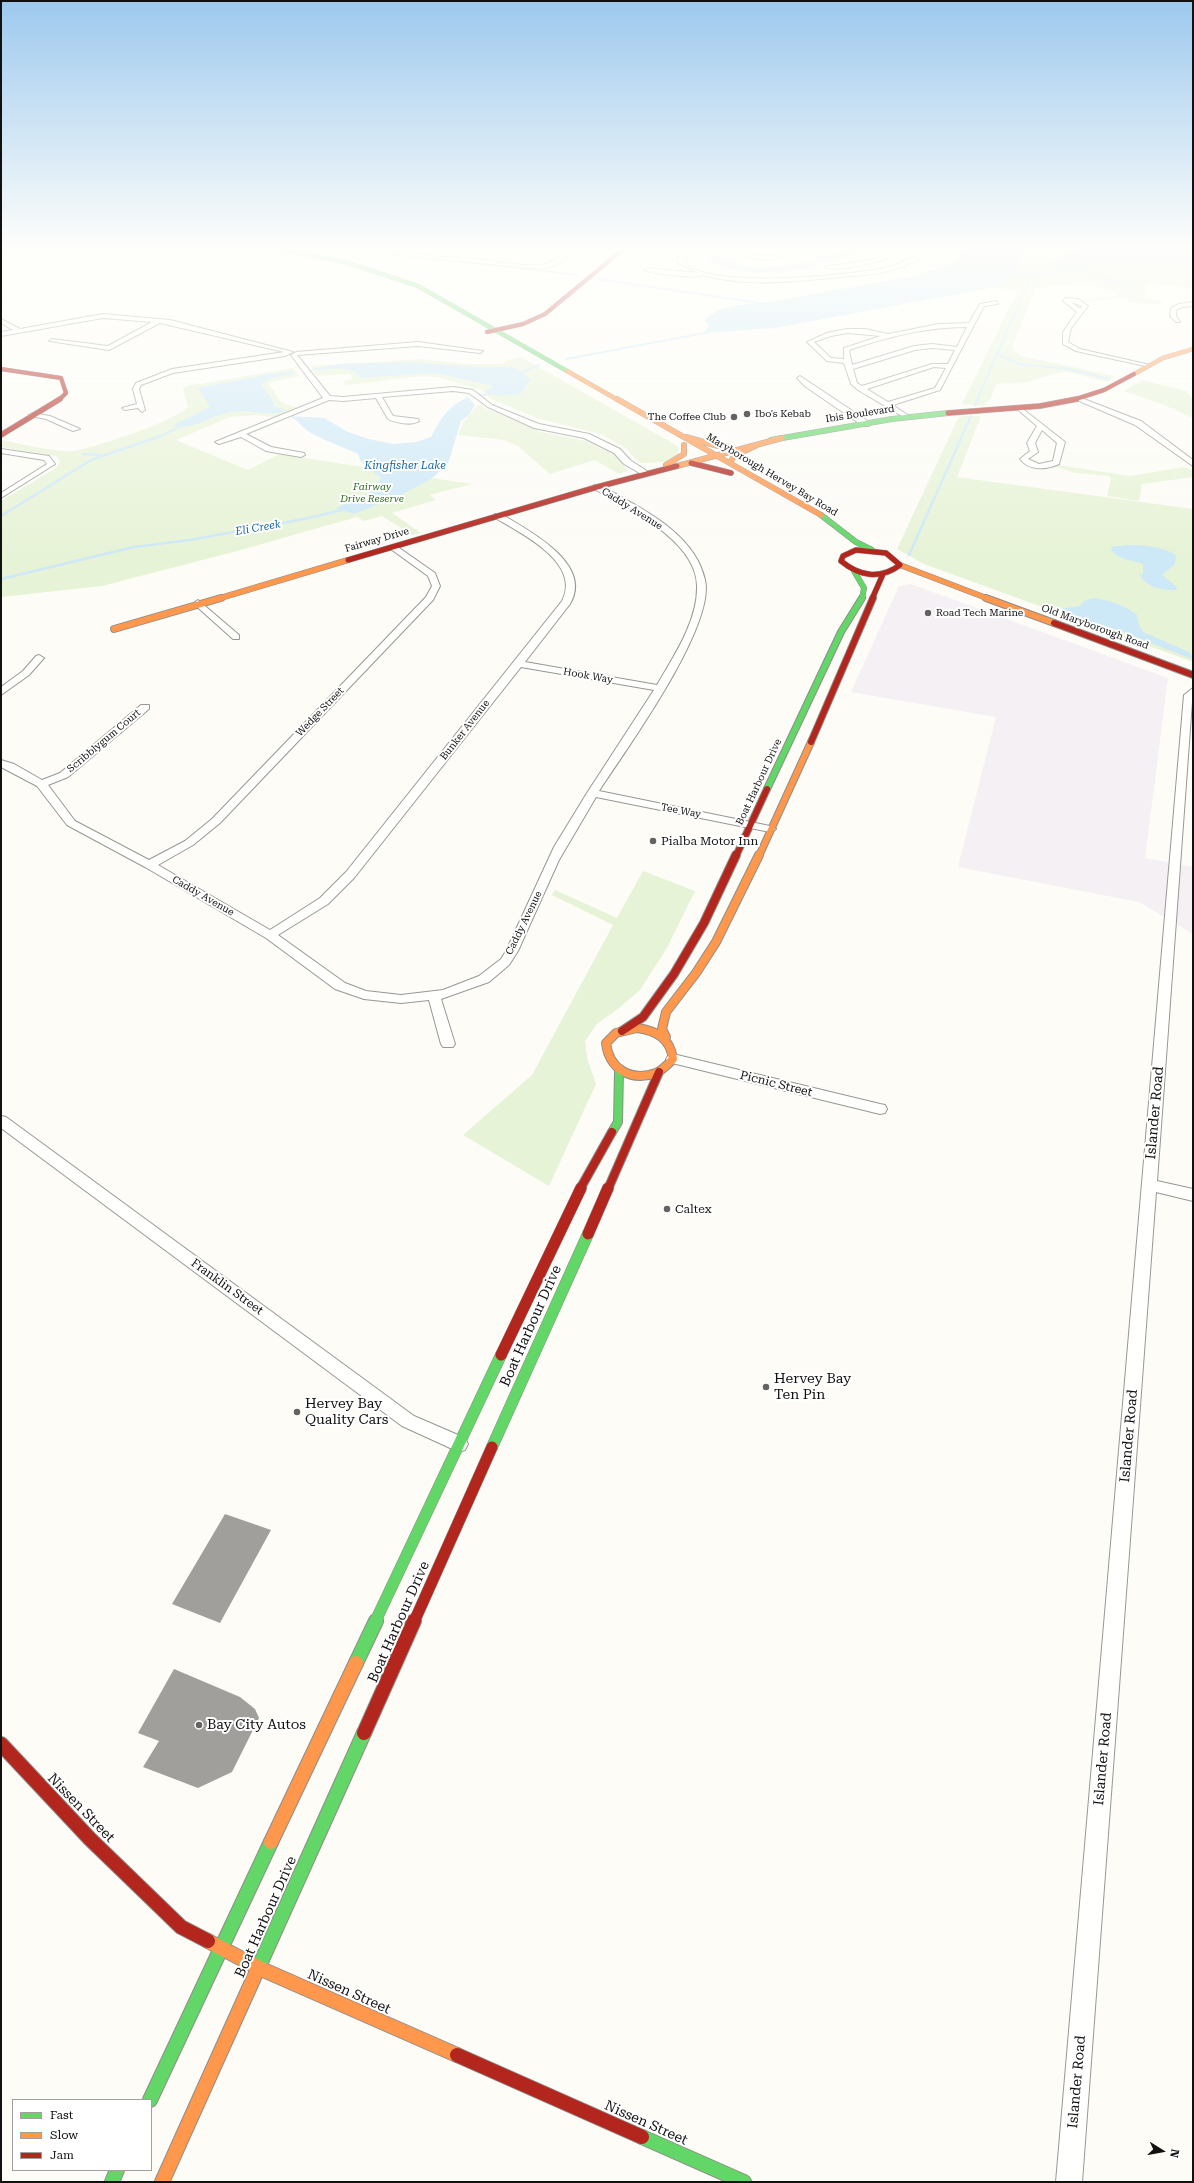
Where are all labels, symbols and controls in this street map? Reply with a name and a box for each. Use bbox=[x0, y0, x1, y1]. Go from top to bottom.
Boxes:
street label: Ibis Boulevard bbox=[825, 403, 895, 425]
place label: Ibo's Kebab bbox=[755, 408, 811, 420]
marker: Ibo's Kebab bbox=[742, 409, 752, 419]
place label: The Coffee Club bbox=[648, 411, 726, 423]
marker: The Coffee Club bbox=[729, 412, 739, 422]
street label: Maryborough Hervey Bay Road bbox=[704, 431, 840, 519]
water label: Kingfisher Lake bbox=[364, 459, 446, 473]
park label: Fairway Drive Reserve bbox=[340, 481, 404, 504]
street label: Caddy Avenue bbox=[599, 485, 665, 533]
water label: Eli Creek bbox=[234, 518, 282, 538]
street label: Fairway Drive bbox=[343, 525, 411, 555]
street label: Old Maryborough Road bbox=[1040, 602, 1150, 652]
place label: Road Tech Marine bbox=[936, 607, 1023, 619]
marker: Road Tech Marine bbox=[923, 608, 933, 618]
street label: Hook Way bbox=[562, 666, 614, 686]
street label: Wedge Street bbox=[294, 685, 346, 739]
street label: Bunker Avenue bbox=[438, 697, 492, 763]
street label: Scribblygum Court bbox=[65, 707, 143, 775]
street label: Boat Harbour Drive bbox=[734, 737, 784, 827]
street label: Tee Way bbox=[660, 801, 702, 821]
place label: Pialba Motor Inn bbox=[661, 834, 758, 848]
marker: Pialba Motor Inn bbox=[648, 836, 658, 846]
street label: Caddy Avenue bbox=[170, 873, 236, 919]
street label: Caddy Avenue bbox=[503, 889, 545, 957]
street label: Islander Road bbox=[1143, 1066, 1167, 1160]
street label: Picnic Street bbox=[738, 1068, 814, 1100]
place label: Caltex bbox=[675, 1202, 712, 1216]
marker: Caltex bbox=[662, 1204, 672, 1214]
street label: Franklin Street bbox=[188, 1256, 266, 1318]
street label: Boat Harbour Drive bbox=[497, 1263, 565, 1389]
place label: Hervey Bay Ten Pin bbox=[774, 1371, 851, 1404]
marker: Hervey Bay Ten Pin bbox=[761, 1382, 771, 1392]
street label: Islander Road bbox=[1117, 1389, 1141, 1483]
place label: Hervey Bay Quality Cars bbox=[305, 1396, 388, 1428]
marker: Hervey Bay Quality Cars bbox=[292, 1407, 302, 1417]
street label: Boat Harbour Drive bbox=[365, 1559, 433, 1685]
street label: Islander Road bbox=[1091, 1712, 1115, 1806]
place label: Bay City Autos bbox=[207, 1717, 306, 1733]
marker: Bay City Autos bbox=[194, 1720, 204, 1730]
street label: Nissen Street bbox=[44, 1770, 118, 1846]
street label: Boat Harbour Drive bbox=[232, 1854, 300, 1980]
street label: Nissen Street bbox=[305, 1966, 393, 2018]
street label: Islander Road bbox=[1065, 2035, 1089, 2129]
street label: Nissen Street bbox=[602, 2097, 690, 2149]
legend bbox=[12, 2099, 152, 2171]
text: Fast bbox=[50, 2108, 73, 2122]
text: Slow bbox=[50, 2128, 78, 2142]
north arrow bbox=[1142, 2131, 1182, 2171]
text: Jam bbox=[50, 2148, 74, 2162]
text: N bbox=[1167, 2148, 1181, 2159]

